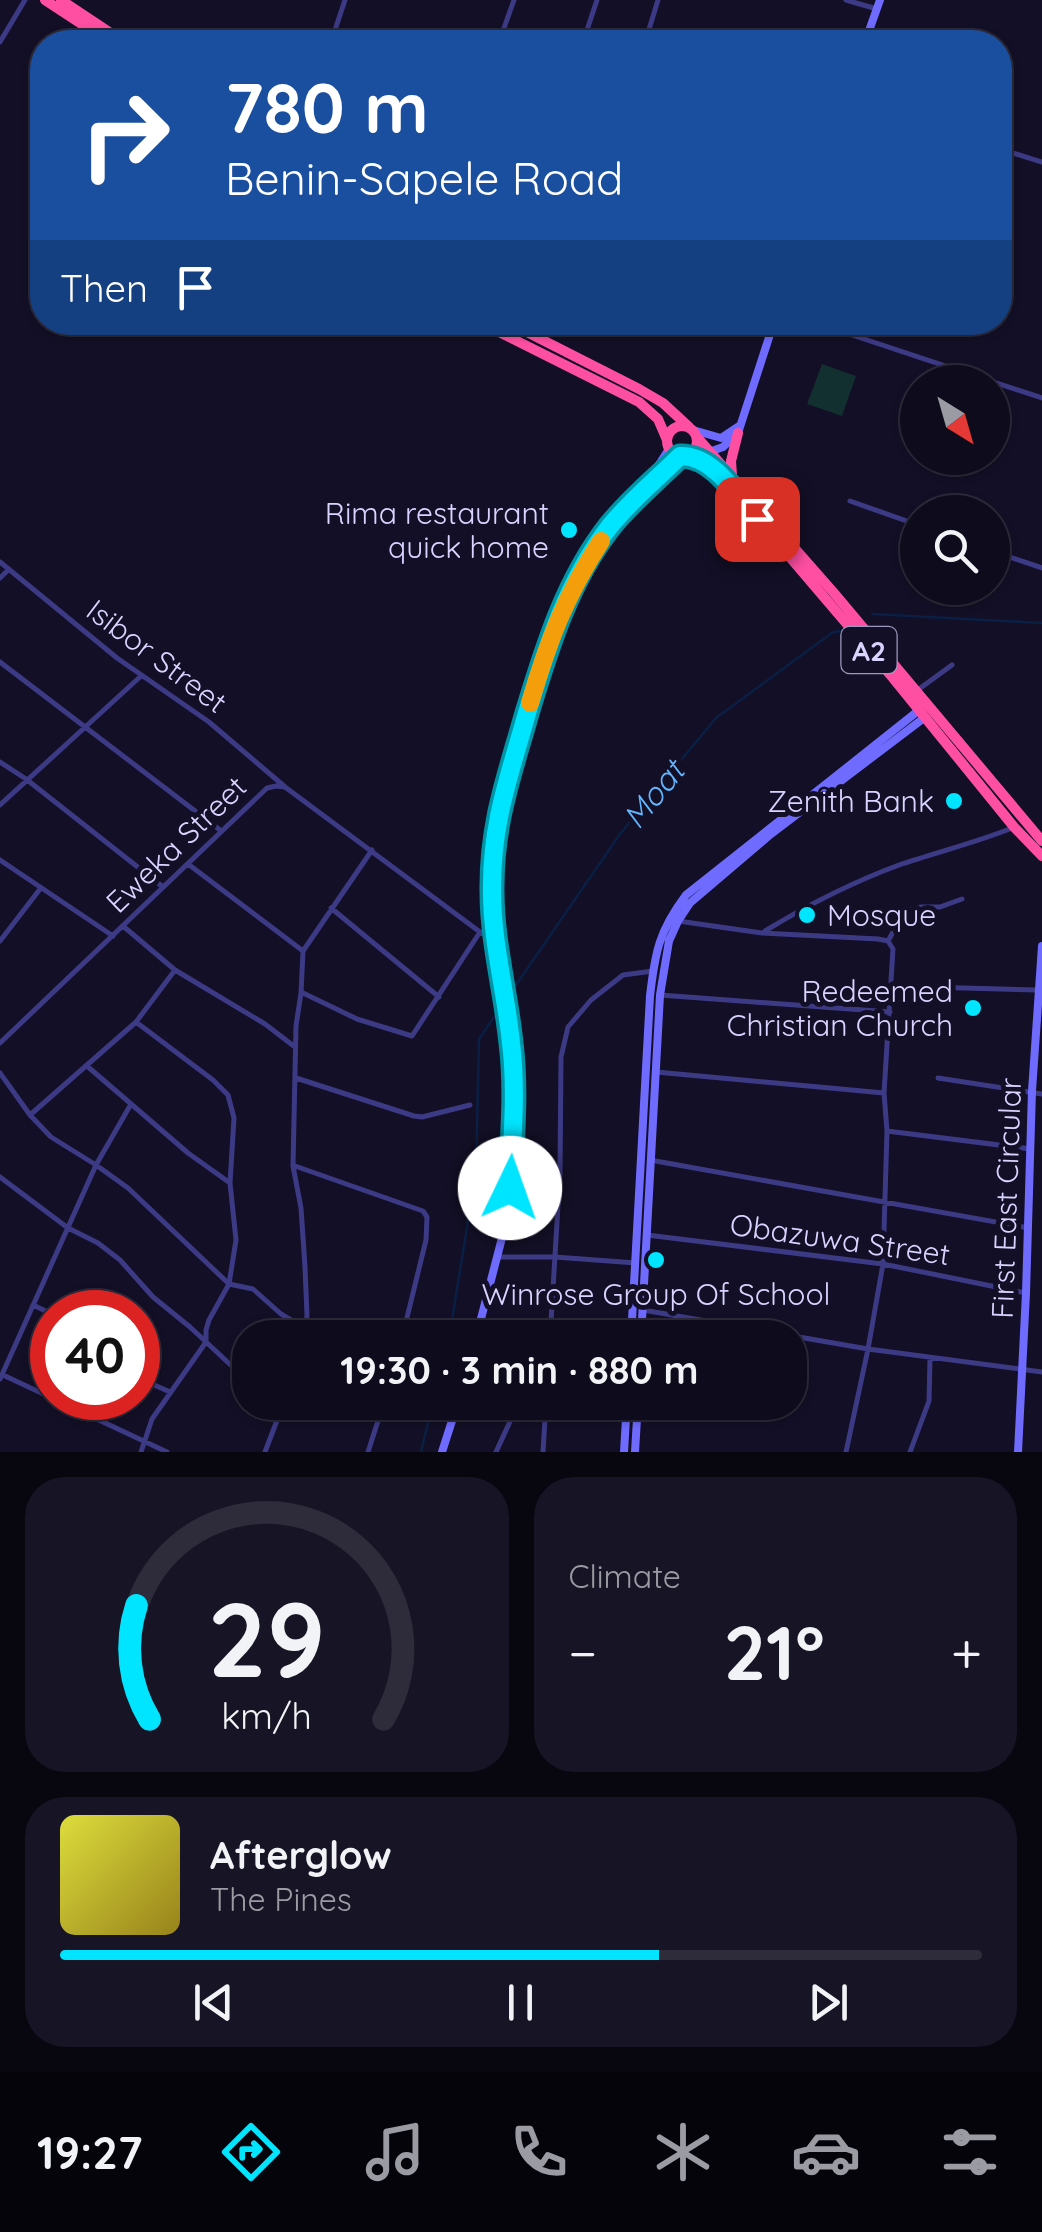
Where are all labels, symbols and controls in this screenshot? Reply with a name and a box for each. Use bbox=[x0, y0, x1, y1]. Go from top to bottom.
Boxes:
text: 780 m bbox=[225, 63, 429, 151]
icon: right bbox=[60, 70, 190, 200]
text: Benin-Sapele Road bbox=[225, 150, 623, 206]
icon: arrive bbox=[168, 260, 223, 315]
text: Then bbox=[60, 264, 148, 312]
north arrow bbox=[900, 365, 1010, 475]
map controls bbox=[900, 365, 1010, 605]
pin bbox=[715, 477, 800, 562]
icon: arrive bbox=[730, 492, 785, 547]
place label: Rima restaurant quick home bbox=[325, 494, 549, 566]
button: search bbox=[900, 495, 1010, 605]
marker: Rima restaurant quick home bbox=[558, 519, 580, 541]
street label: Isibor Street bbox=[79, 591, 235, 721]
road number: A2 bbox=[842, 627, 896, 673]
water label: Moat bbox=[614, 749, 694, 836]
street label: Eweka Street bbox=[98, 768, 254, 920]
place label: Zenith Bank bbox=[768, 782, 934, 820]
marker: Zenith Bank bbox=[943, 790, 965, 812]
place label: Mosque bbox=[827, 896, 936, 934]
marker: Mosque bbox=[796, 904, 818, 926]
place label: Redeemed Christian Church bbox=[727, 972, 953, 1044]
marker: Redeemed Christian Church bbox=[962, 997, 984, 1019]
street label: First East Circular bbox=[983, 1076, 1029, 1319]
position arrow bbox=[458, 1136, 562, 1240]
street label: Obazuwa Street bbox=[728, 1205, 952, 1273]
marker: Winrose Group Of School bbox=[645, 1249, 667, 1271]
place label: Winrose Group Of School bbox=[482, 1275, 830, 1313]
speed limit sign: 40 bbox=[30, 1290, 160, 1420]
text: 19:30 · 3 min · 880 m bbox=[340, 1346, 699, 1394]
text: Climate bbox=[569, 1556, 681, 1596]
text: 29 bbox=[208, 1573, 326, 1703]
text: 21° bbox=[723, 1605, 825, 1699]
text: − bbox=[569, 1618, 597, 1687]
text: + bbox=[951, 1618, 982, 1687]
text: km/h bbox=[221, 1693, 312, 1738]
text: Afterglow bbox=[210, 1831, 392, 1879]
text: The Pines bbox=[210, 1879, 352, 1919]
icon: previous bbox=[186, 1975, 241, 2030]
icon: pause bbox=[493, 1975, 548, 2030]
icon: next bbox=[801, 1975, 856, 2030]
icon: directions bbox=[216, 2117, 286, 2187]
icon: music bbox=[360, 2117, 430, 2187]
icon: phone bbox=[504, 2117, 574, 2187]
icon: climate bbox=[648, 2117, 718, 2187]
icon: car bbox=[791, 2117, 861, 2187]
icon: filters bbox=[935, 2117, 1005, 2187]
text: 19:27 bbox=[37, 2124, 143, 2180]

